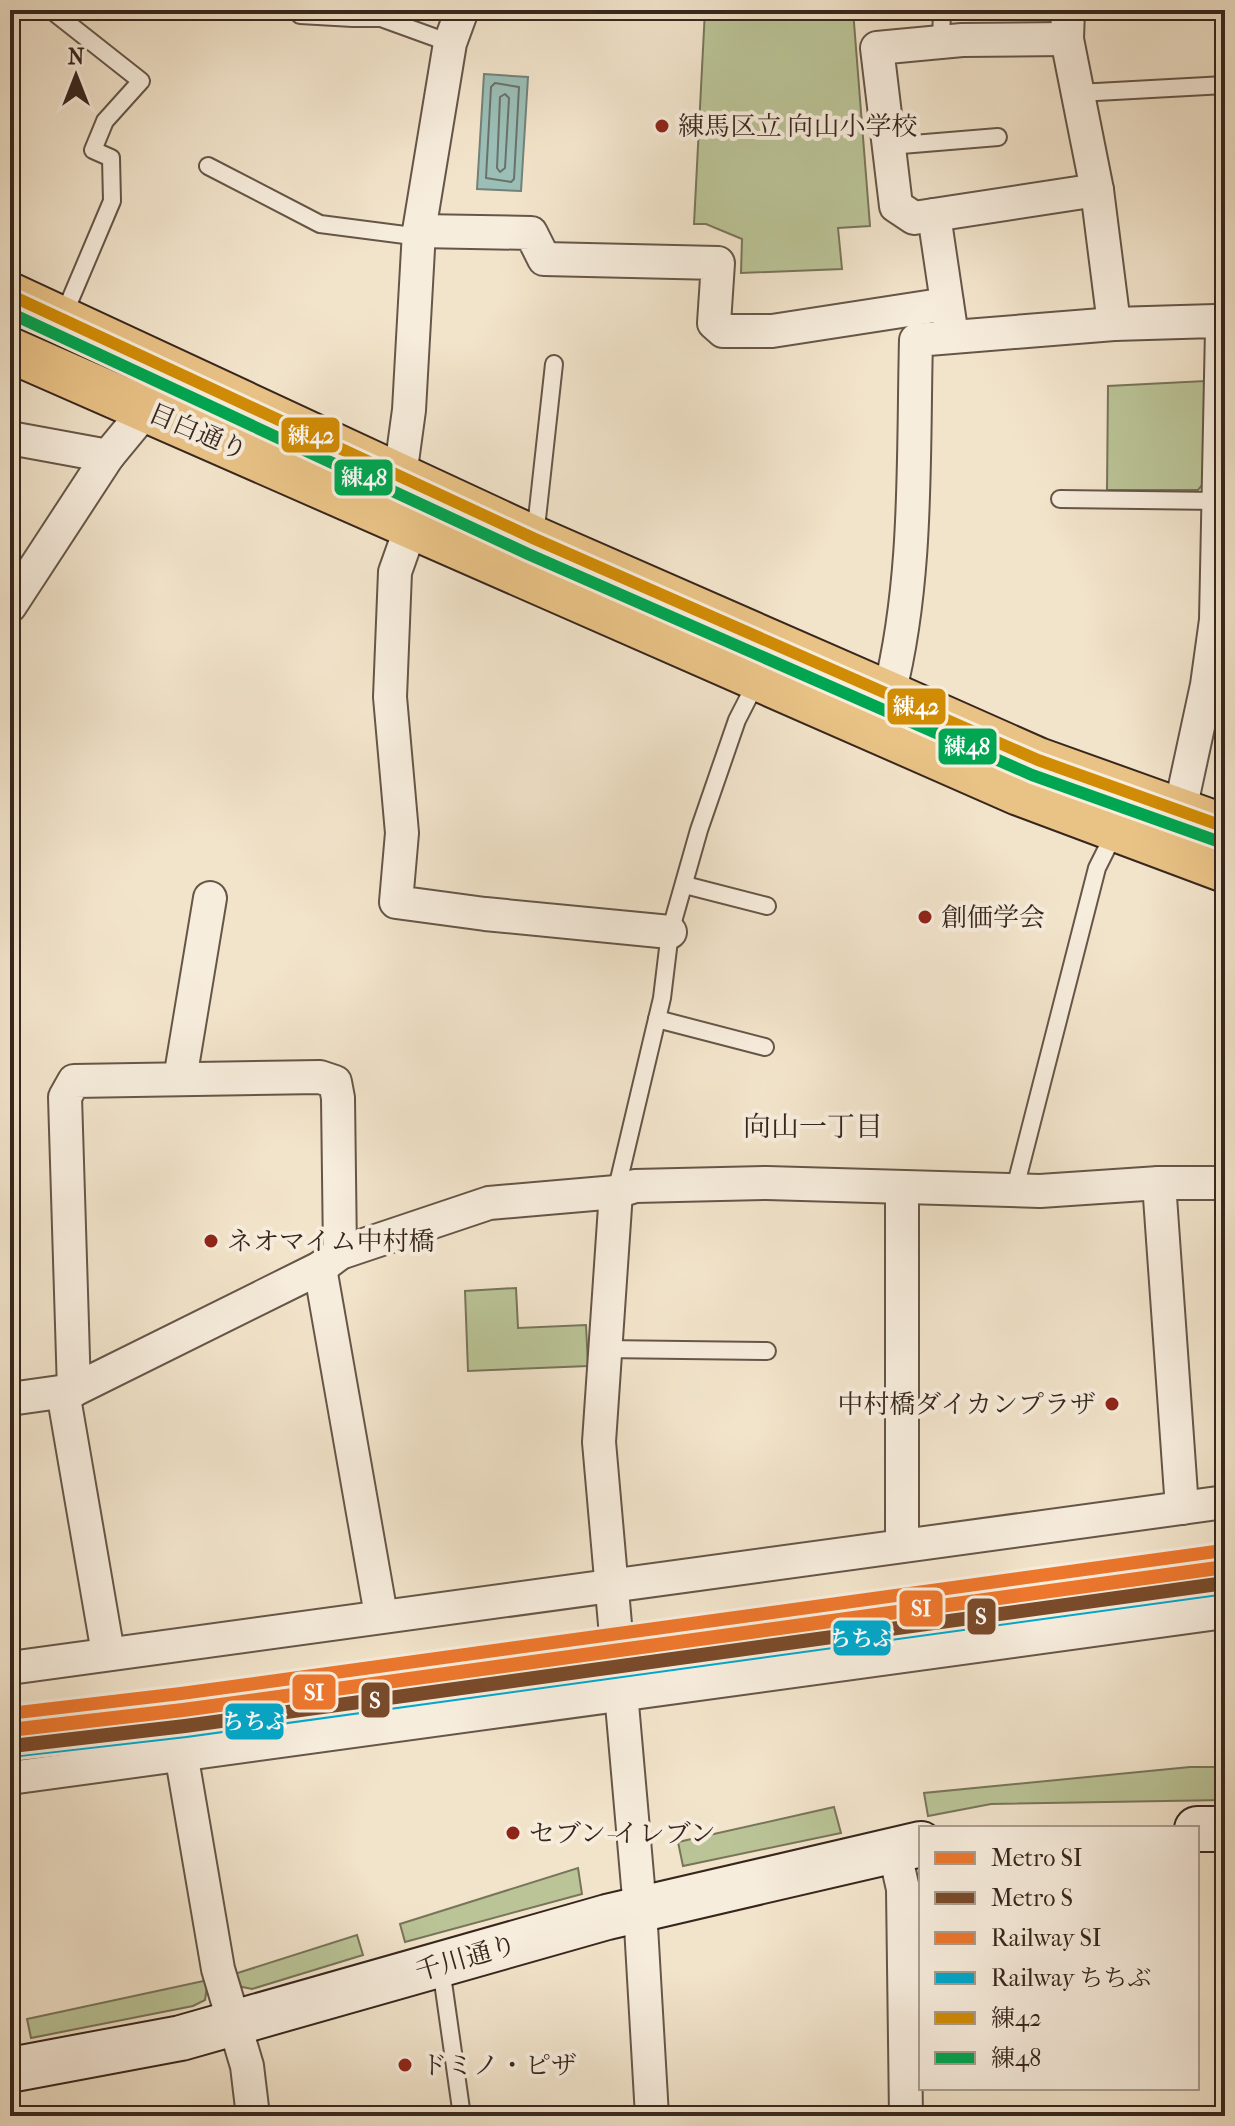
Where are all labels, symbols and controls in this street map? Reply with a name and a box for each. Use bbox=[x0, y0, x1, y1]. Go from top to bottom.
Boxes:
north arrow bbox=[36, 36, 116, 116]
text: N bbox=[68, 44, 85, 70]
place label: 練馬区立 向山小学校 bbox=[678, 111, 918, 142]
marker: 練馬区立 向山小学校 bbox=[653, 117, 671, 135]
street label: 目白通り bbox=[144, 397, 252, 467]
line badge: 練42 bbox=[280, 416, 341, 454]
text: 練42 bbox=[288, 423, 334, 449]
line badge: 練48 bbox=[333, 458, 394, 497]
text: 練48 bbox=[341, 465, 387, 491]
line badge: 練42 bbox=[886, 687, 947, 726]
text: 練42 bbox=[893, 694, 939, 720]
line badge: 練48 bbox=[937, 727, 998, 766]
text: 練48 bbox=[944, 734, 990, 760]
place label: 創価学会 bbox=[941, 902, 1045, 933]
marker: 創価学会 bbox=[916, 908, 934, 926]
district label: 向山一丁目 bbox=[743, 1110, 883, 1143]
place label: ネオマイム中村橋 bbox=[227, 1226, 434, 1257]
marker: ネオマイム中村橋 bbox=[202, 1232, 220, 1250]
place label: 中村橋ダイカンプラザ bbox=[837, 1389, 1096, 1420]
marker: 中村橋ダイカンプラザ bbox=[1103, 1395, 1121, 1413]
line badge: SI bbox=[898, 1589, 944, 1628]
text: SI bbox=[911, 1596, 931, 1622]
line badge: S bbox=[966, 1597, 997, 1636]
text: S bbox=[975, 1604, 987, 1630]
line badge: ちちぶ bbox=[832, 1619, 892, 1657]
text: ちちぶ bbox=[829, 1626, 895, 1652]
line badge: SI bbox=[291, 1673, 337, 1711]
text: SI bbox=[304, 1680, 324, 1706]
line badge: S bbox=[360, 1681, 391, 1719]
text: S bbox=[369, 1688, 381, 1714]
line badge: ちちぶ bbox=[224, 1702, 285, 1741]
text: ちちぶ bbox=[222, 1709, 288, 1735]
place label: セブン-イレブン bbox=[529, 1818, 716, 1849]
marker: セブン-イレブン bbox=[504, 1824, 522, 1842]
legend bbox=[919, 1826, 1199, 2090]
text: Metro SI bbox=[991, 1844, 1082, 1872]
text: Metro S bbox=[991, 1884, 1073, 1912]
text: Railway SI bbox=[991, 1924, 1101, 1952]
street label: 千川通り bbox=[412, 1929, 520, 1987]
text: Railway ちちぶ bbox=[991, 1964, 1152, 1992]
text: 練42 bbox=[991, 2004, 1042, 2032]
text: 練48 bbox=[991, 2044, 1041, 2072]
place label: ドミノ・ピザ bbox=[421, 2050, 577, 2081]
marker: ドミノ・ピザ bbox=[396, 2056, 414, 2074]

